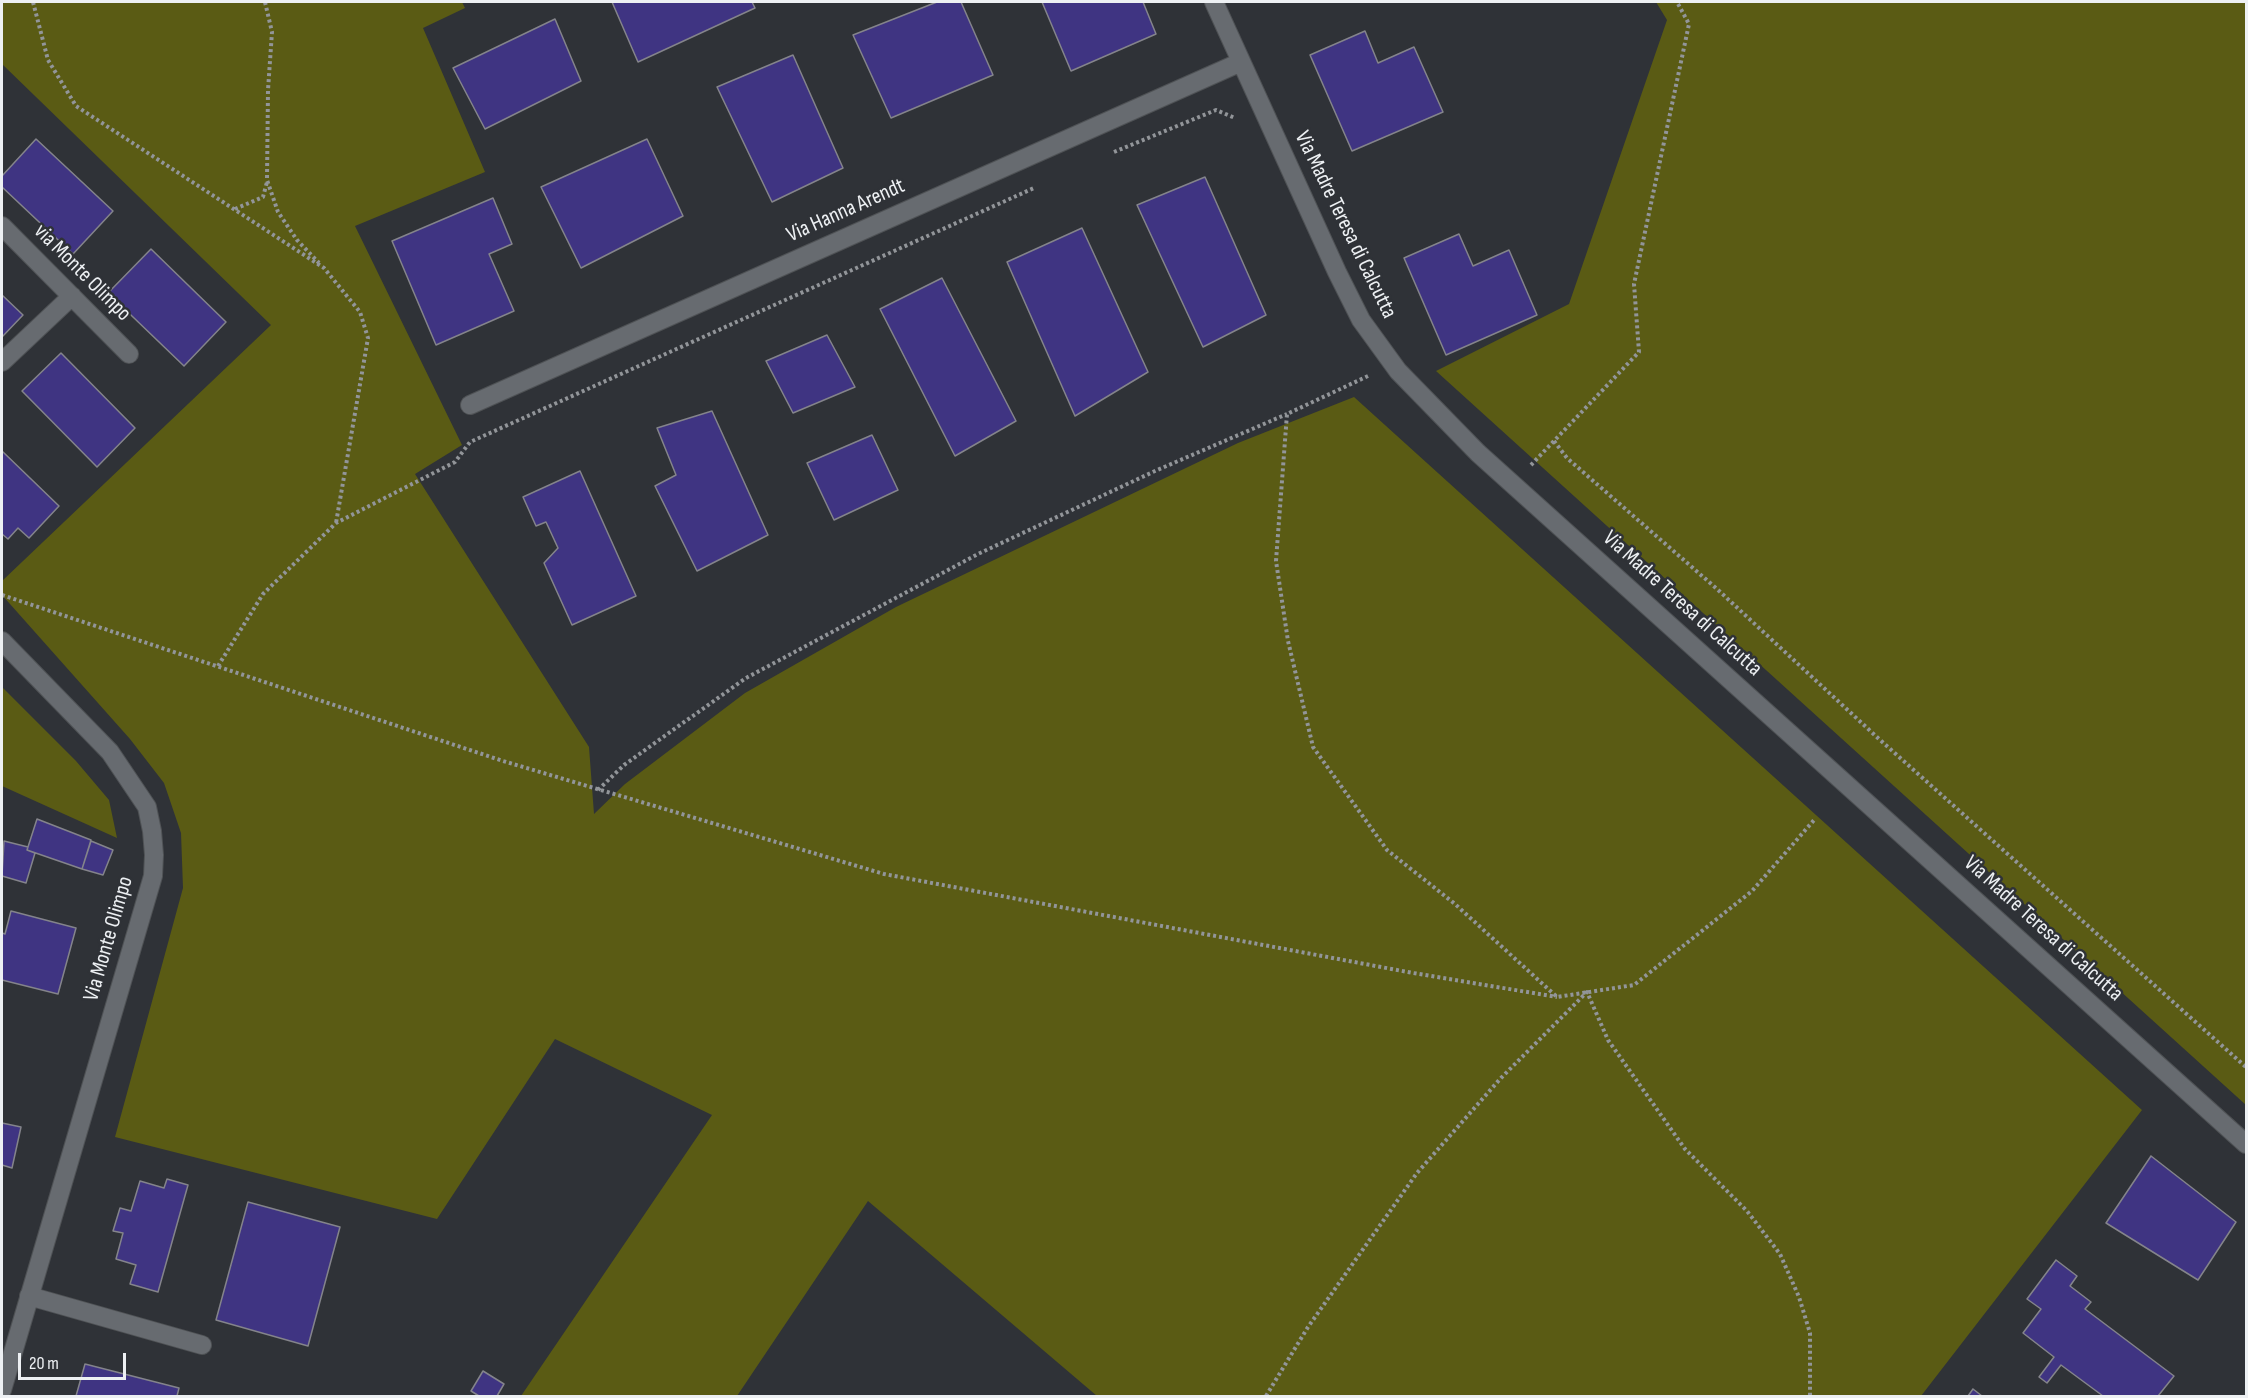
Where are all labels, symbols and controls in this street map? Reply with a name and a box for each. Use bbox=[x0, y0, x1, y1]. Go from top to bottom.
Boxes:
street label: Via Madre Teresa di Calcutta bbox=[1288, 127, 1402, 323]
street label: Via Hanna Arendt bbox=[783, 173, 909, 249]
street label: via Monte Olimpo bbox=[28, 219, 136, 327]
street label: Via Madre Teresa di Calcutta bbox=[1597, 526, 1767, 682]
street label: Via Madre Teresa di Calcutta bbox=[1958, 851, 2128, 1007]
street label: Via Monte Olimpo bbox=[79, 874, 139, 1004]
scale bar bbox=[21, 1341, 129, 1379]
text: 20 m bbox=[29, 1353, 59, 1374]

